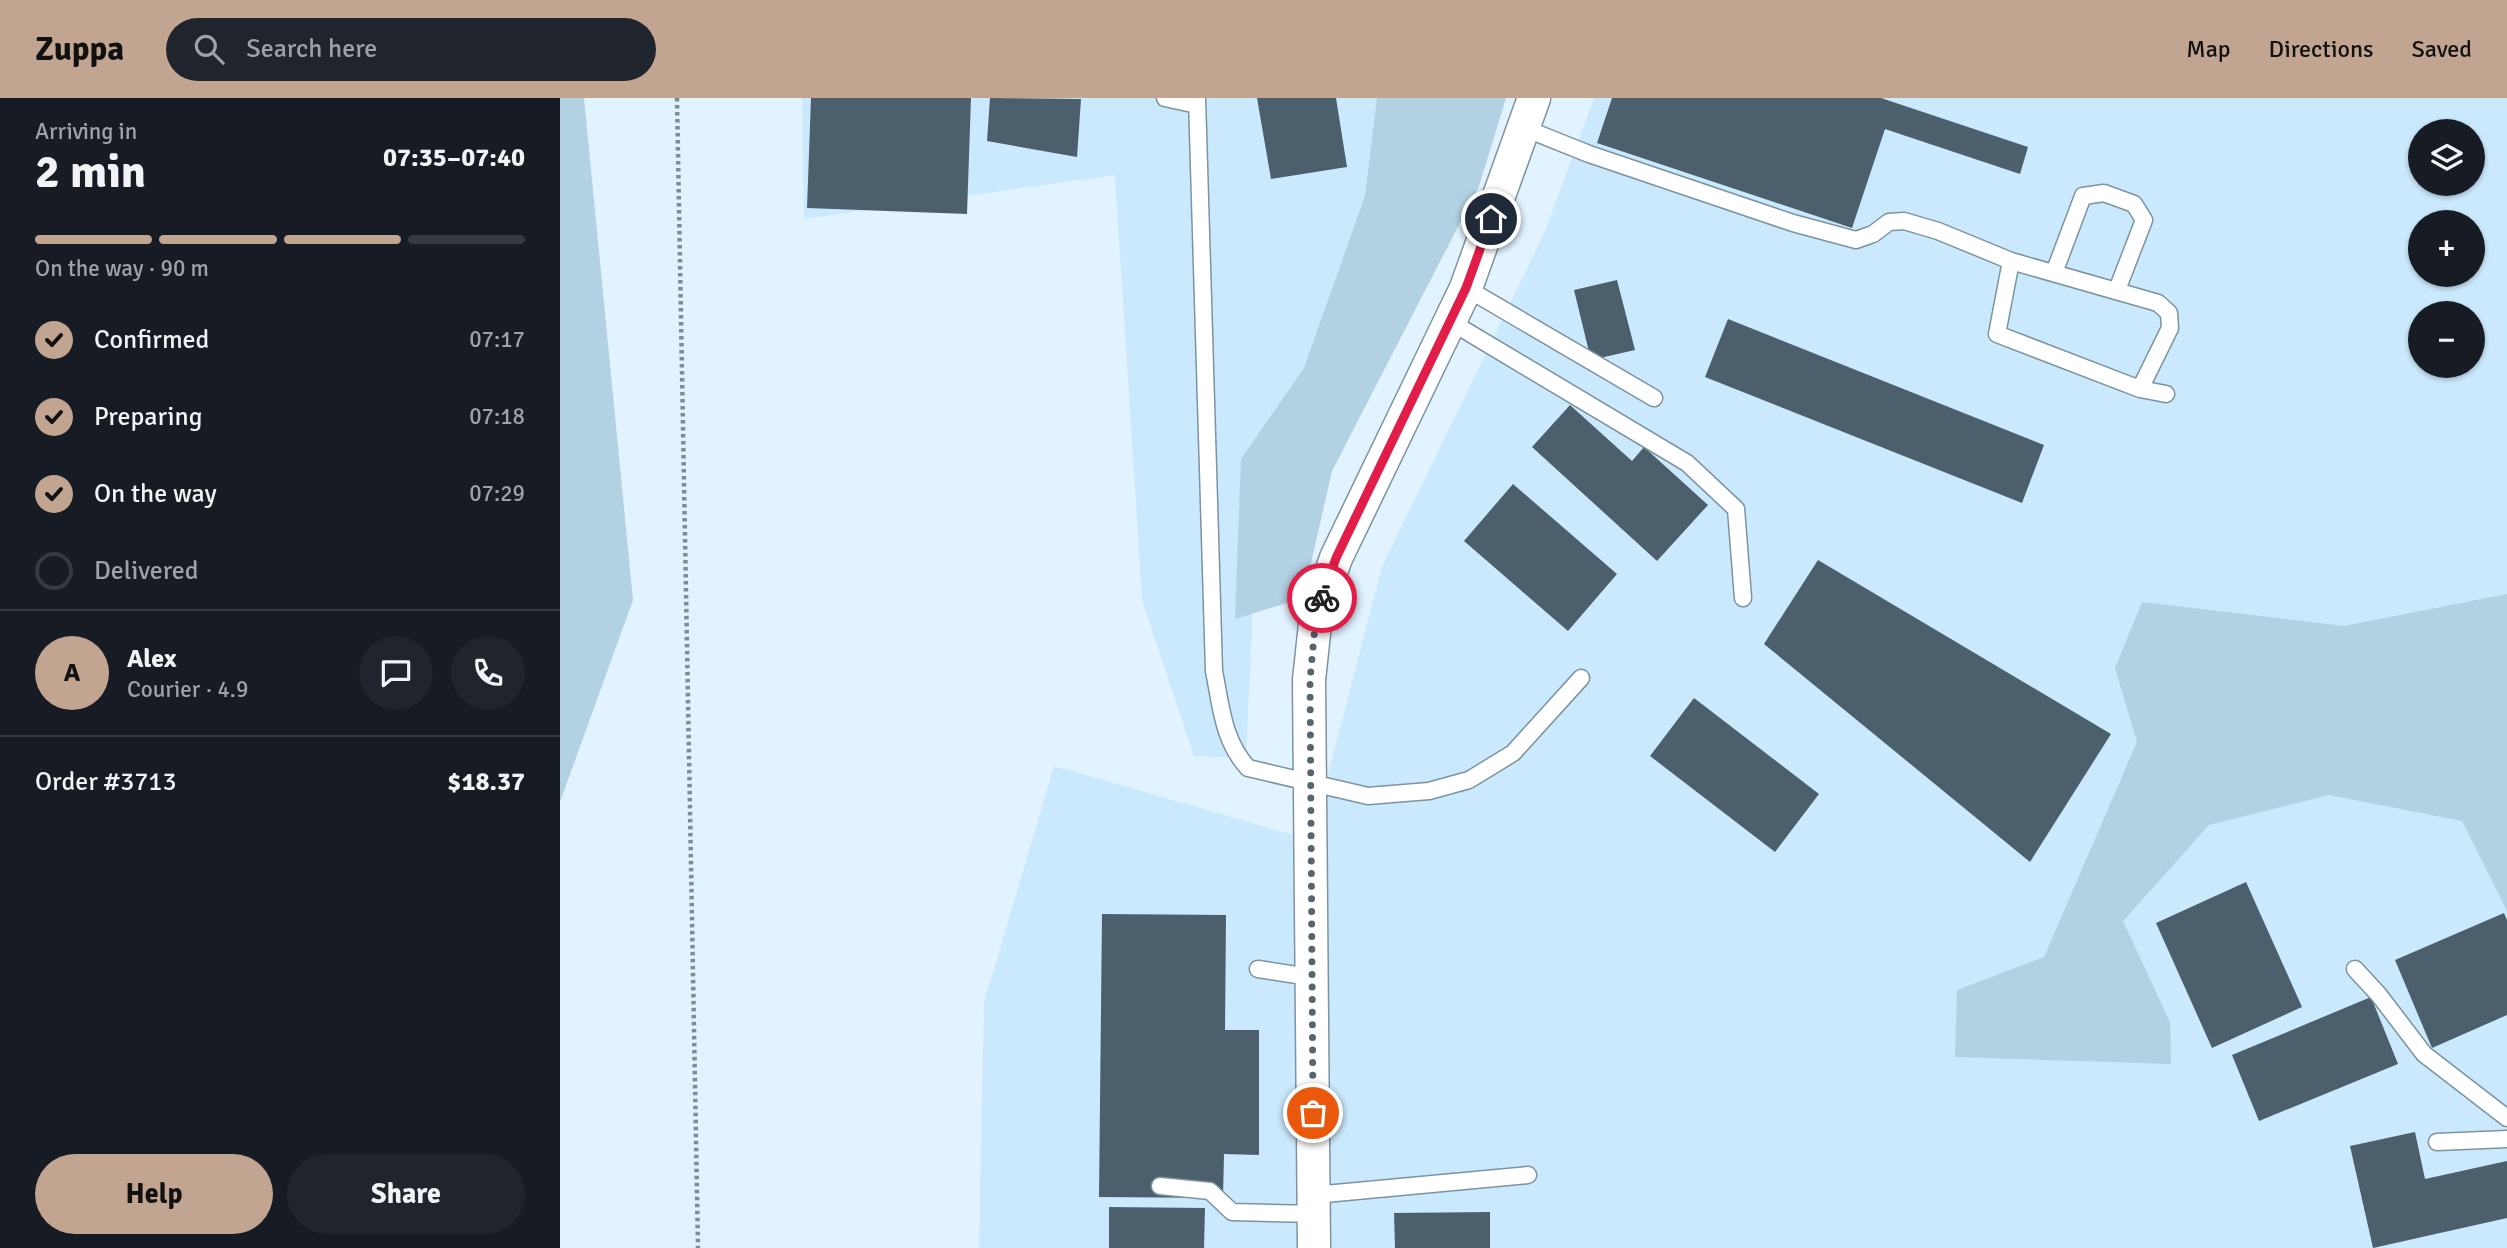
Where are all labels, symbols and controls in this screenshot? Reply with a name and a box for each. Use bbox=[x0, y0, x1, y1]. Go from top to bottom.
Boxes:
search box bbox=[166, 18, 656, 81]
text: Zuppa bbox=[35, 29, 124, 70]
icon: search bbox=[190, 30, 228, 68]
text: Search here bbox=[246, 33, 377, 65]
text: Map bbox=[2186, 34, 2231, 64]
text: Directions bbox=[2269, 34, 2374, 64]
text: Saved bbox=[2412, 34, 2472, 64]
text: Arriving in bbox=[35, 117, 137, 146]
map controls bbox=[2408, 119, 2485, 378]
button: layers bbox=[2408, 119, 2485, 196]
text: 07:35–07:40 bbox=[383, 142, 525, 174]
text: 2 min bbox=[35, 144, 146, 200]
pin bbox=[1461, 189, 1521, 249]
icon: home bbox=[1472, 200, 1510, 238]
button: + bbox=[2408, 210, 2485, 287]
text: On the way · 90 m bbox=[35, 254, 209, 283]
button: − bbox=[2408, 301, 2485, 378]
icon: check bbox=[35, 321, 73, 359]
text: Confirmed bbox=[94, 324, 209, 356]
text: 07:17 bbox=[469, 325, 525, 354]
icon: check bbox=[35, 398, 73, 436]
text: Preparing bbox=[94, 401, 202, 433]
text: 07:18 bbox=[469, 402, 525, 431]
icon: check bbox=[35, 475, 73, 513]
text: On the way bbox=[94, 478, 217, 510]
text: 07:29 bbox=[469, 479, 525, 508]
text: Delivered bbox=[94, 555, 199, 587]
courier bbox=[1287, 563, 1357, 633]
icon: bike bbox=[1303, 579, 1341, 617]
button: chat bbox=[359, 636, 433, 710]
button: phone bbox=[451, 636, 525, 710]
text: Alex bbox=[127, 643, 177, 675]
text: A bbox=[64, 657, 80, 689]
text: Courier · 4.9 bbox=[127, 675, 248, 704]
text: Order #3713 bbox=[35, 766, 176, 798]
text: $18.37 bbox=[447, 766, 525, 798]
pin bbox=[1283, 1083, 1343, 1143]
icon: bag bbox=[1294, 1094, 1332, 1132]
button: Help bbox=[35, 1154, 273, 1234]
button: Share bbox=[287, 1154, 525, 1234]

